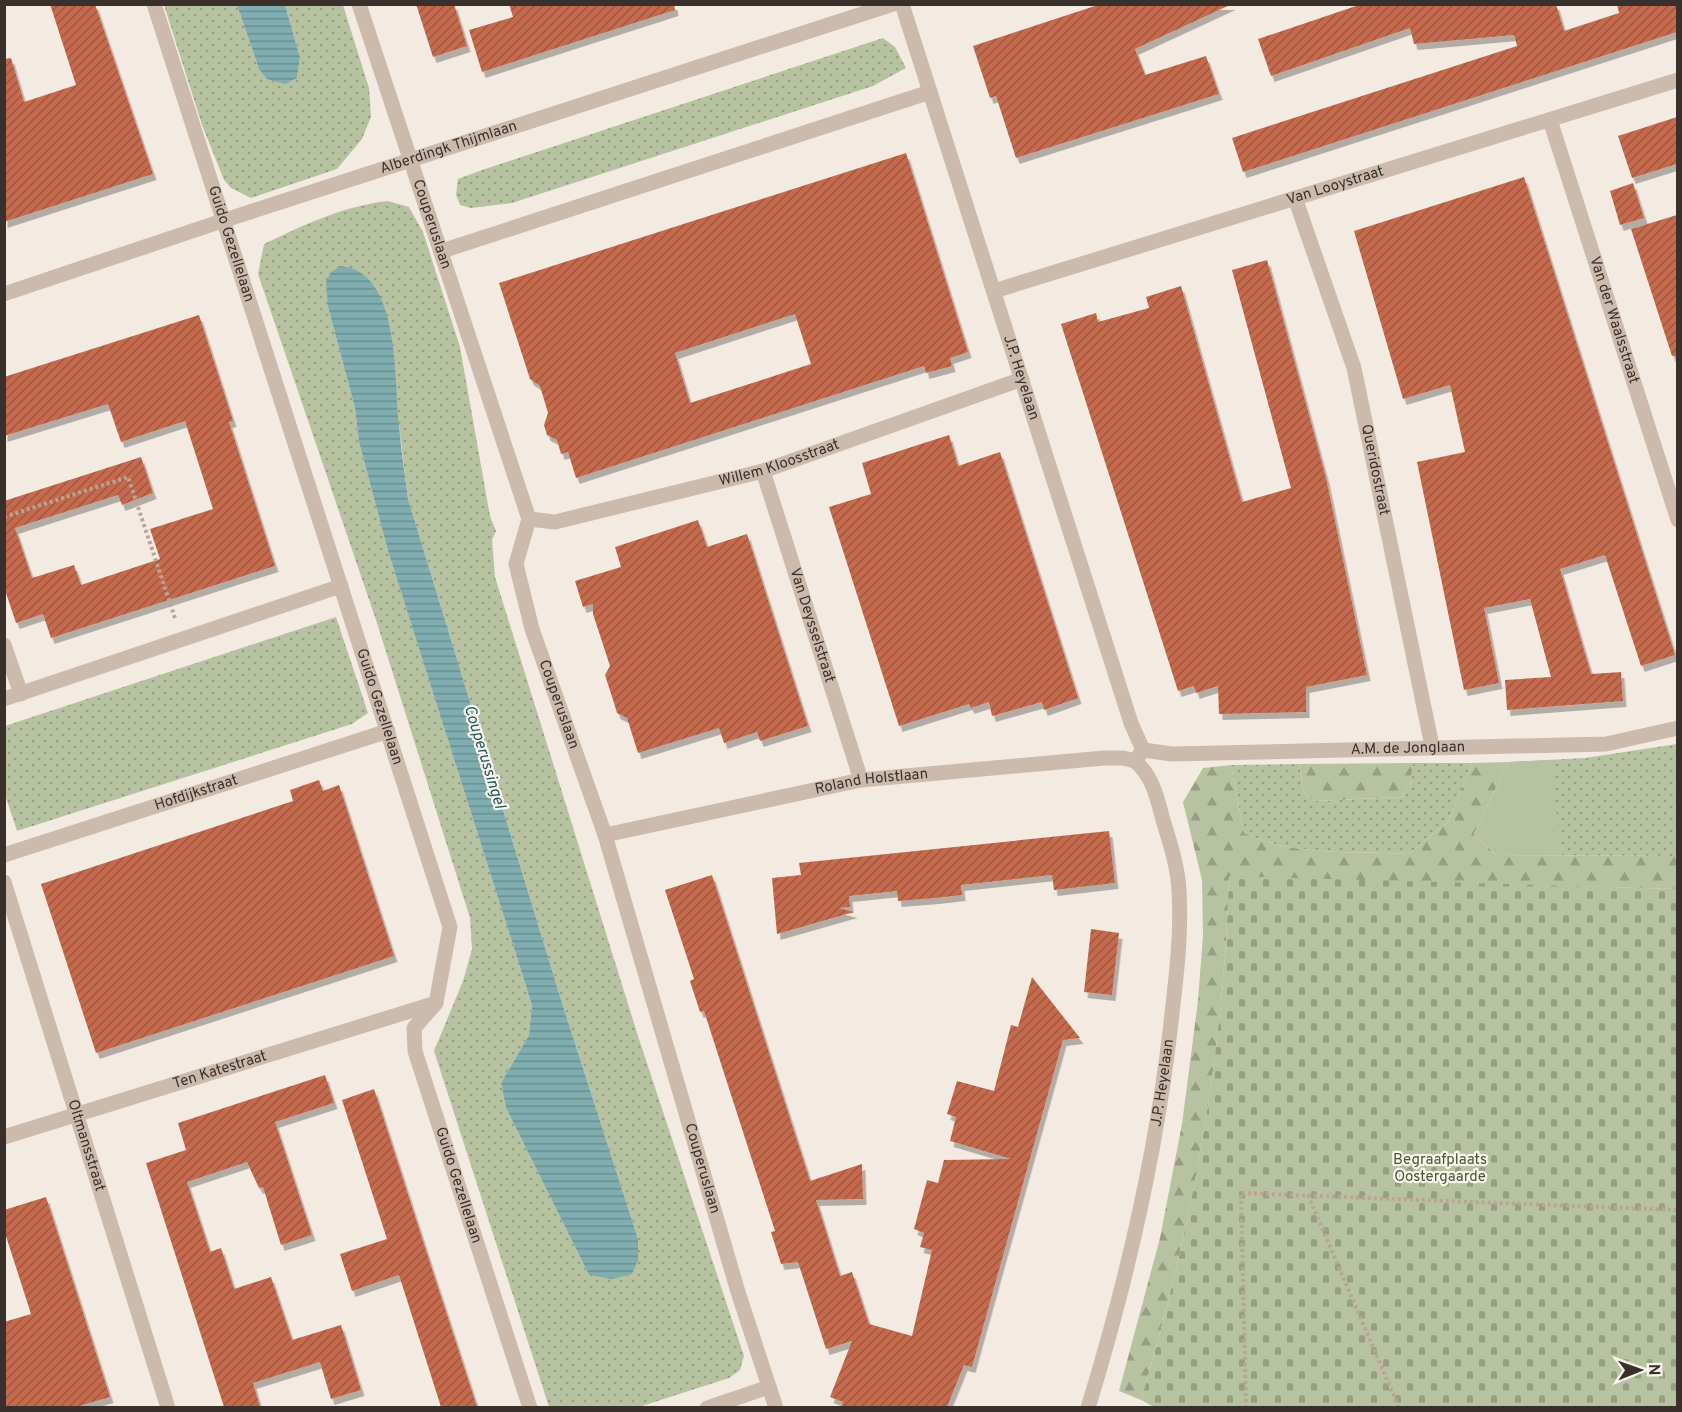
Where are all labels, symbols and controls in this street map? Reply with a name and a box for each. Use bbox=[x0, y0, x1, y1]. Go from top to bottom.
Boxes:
street label: Alberdingk Thijmlaan bbox=[377, 117, 520, 179]
street label: Van Looystraat bbox=[1284, 162, 1386, 210]
street label: Couperuslaan bbox=[408, 177, 455, 272]
street label: Guido Gezellelaan bbox=[203, 183, 258, 305]
street label: Van der Waalsstraat bbox=[1585, 254, 1643, 386]
street label: J.P. Heyelaan bbox=[999, 333, 1043, 422]
street label: Queridostraat bbox=[1356, 423, 1394, 517]
street label: Willem Kloosstraat bbox=[717, 435, 842, 491]
street label: Van Deysselstraat bbox=[785, 566, 839, 685]
street label: Guido Gezellelaan bbox=[352, 646, 407, 767]
street label: Couperuslaan bbox=[534, 657, 583, 751]
water label: Couperussingel bbox=[459, 703, 509, 812]
street label: A.M. de Jonglaan bbox=[1350, 738, 1465, 759]
street label: Roland Holstlaan bbox=[813, 764, 929, 799]
street label: Hofdijkstraat bbox=[152, 771, 240, 815]
street label: J.P. Heyelaan bbox=[1147, 1038, 1178, 1128]
street label: Ten Katestraat bbox=[171, 1047, 269, 1094]
street label: Oltmansstraat bbox=[63, 1097, 109, 1194]
street label: Couperuslaan bbox=[680, 1121, 724, 1216]
street label: Guido Gezellelaan bbox=[431, 1125, 486, 1246]
park label: Begraafplaats Oostergaarde bbox=[1393, 1151, 1487, 1187]
north arrow bbox=[1610, 1340, 1670, 1400]
text: N bbox=[1643, 1364, 1663, 1376]

